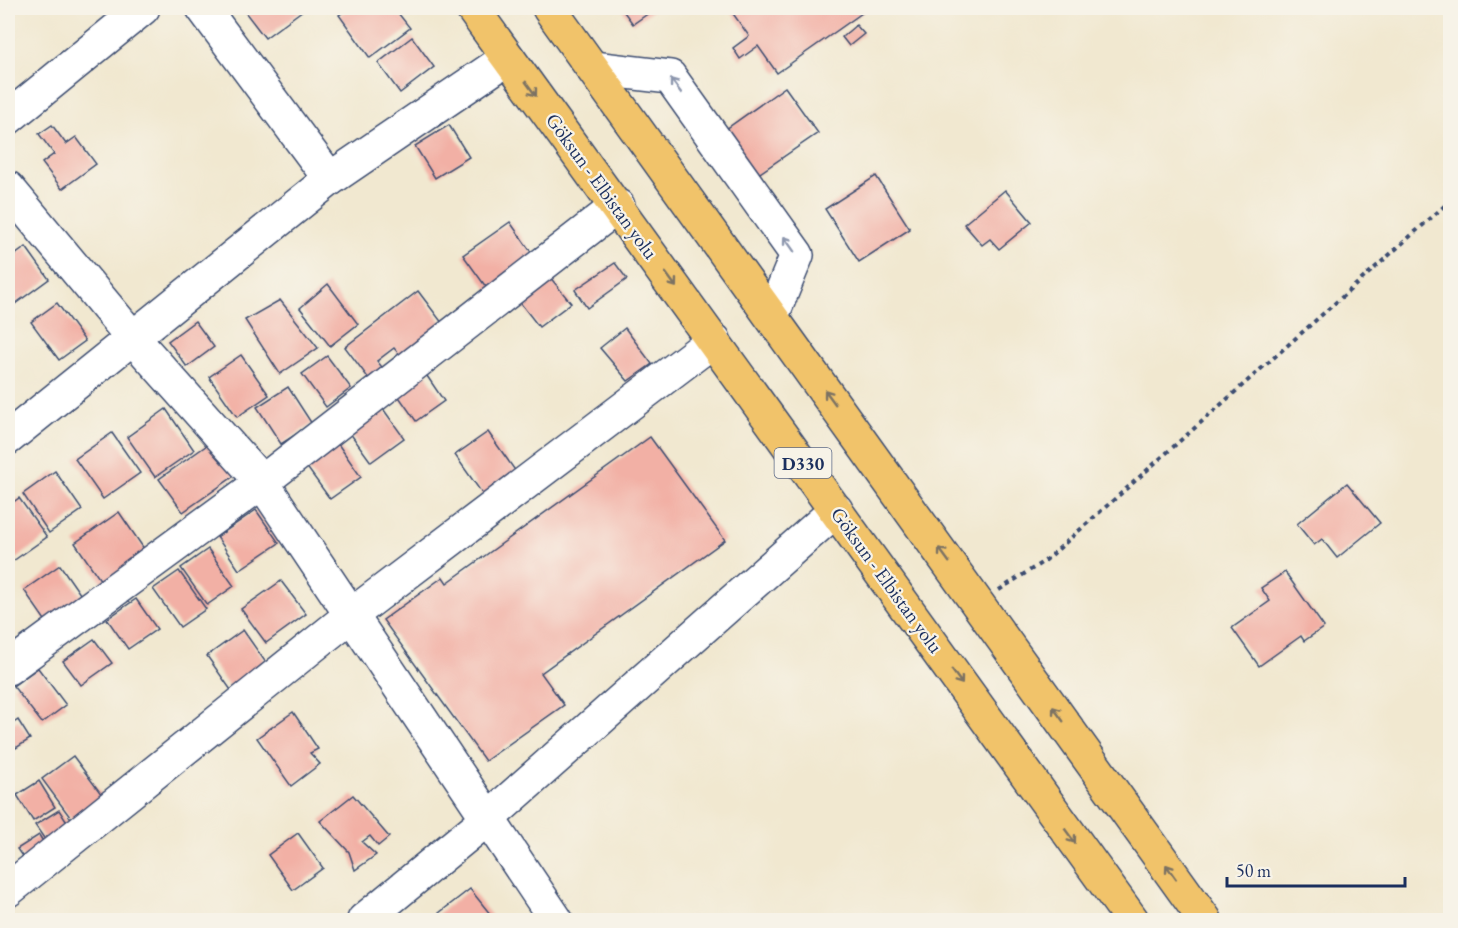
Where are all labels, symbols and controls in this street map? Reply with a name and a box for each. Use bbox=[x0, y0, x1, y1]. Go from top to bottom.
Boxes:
one-way arrow bbox=[670, 78, 682, 94]
one-way arrow bbox=[525, 80, 537, 96]
street label: Göksun - Elbistan yolu bbox=[540, 108, 664, 265]
one-way arrow bbox=[783, 237, 795, 253]
one-way arrow bbox=[665, 272, 677, 288]
one-way arrow bbox=[824, 390, 836, 406]
road number: D330 bbox=[774, 448, 832, 478]
street label: Göksun - Elbistan yolu bbox=[825, 502, 949, 659]
one-way arrow bbox=[938, 548, 950, 564]
one-way arrow bbox=[950, 669, 963, 685]
one-way arrow bbox=[1052, 706, 1064, 722]
one-way arrow bbox=[1064, 827, 1077, 843]
scale bar bbox=[1227, 850, 1406, 888]
text: 50 m bbox=[1236, 859, 1271, 882]
one-way arrow bbox=[1165, 865, 1177, 881]

